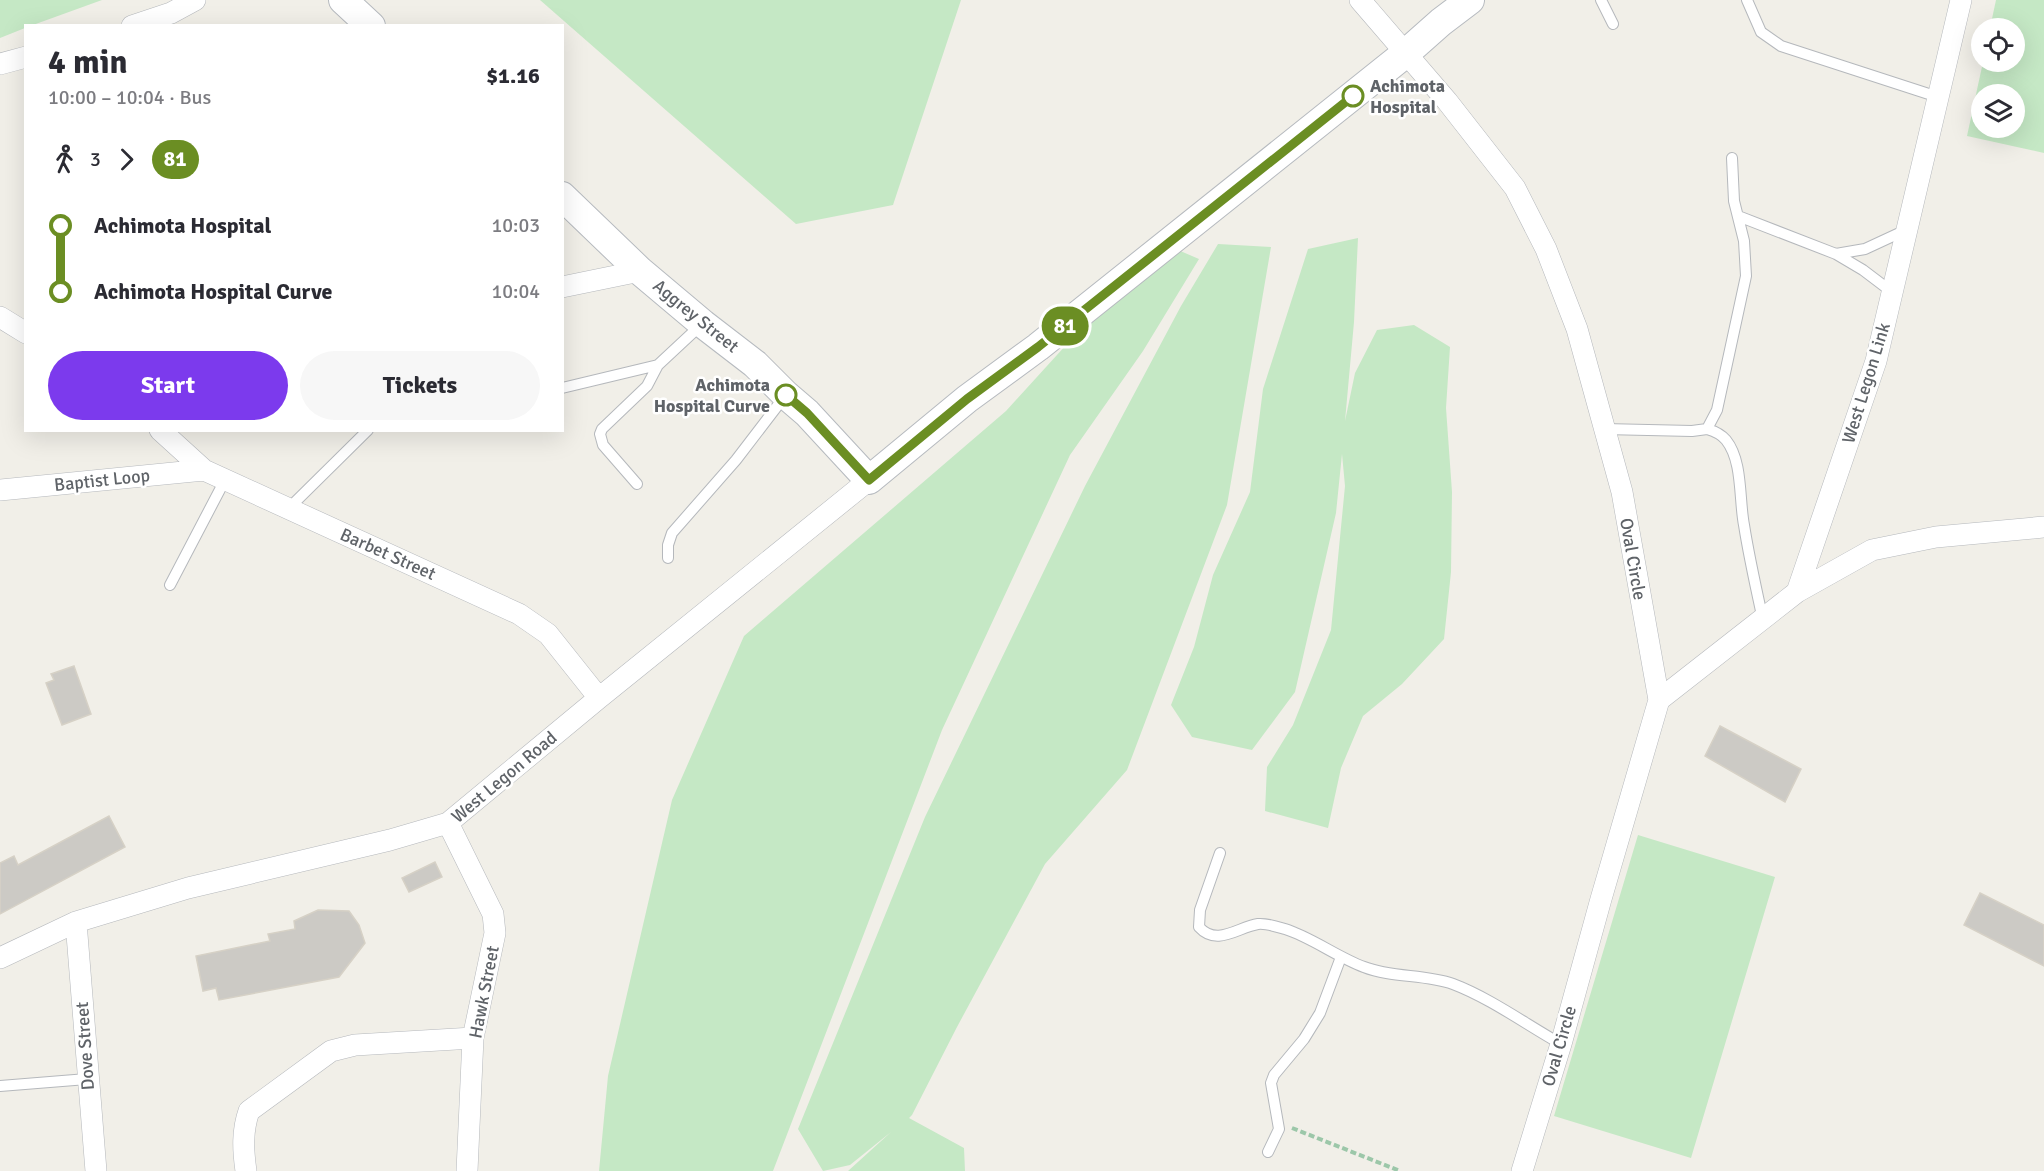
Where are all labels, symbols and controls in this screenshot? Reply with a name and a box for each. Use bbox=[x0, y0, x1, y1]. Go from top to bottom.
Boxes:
map controls bbox=[1971, 18, 2025, 138]
button: locate bbox=[1971, 18, 2025, 72]
text: 4 min bbox=[48, 42, 128, 83]
text: $1.16 bbox=[486, 62, 540, 89]
place label: Achimota Hospital bbox=[1370, 75, 1445, 118]
button: layers bbox=[1971, 84, 2025, 138]
text: 10:00 – 10:04 · Bus bbox=[48, 85, 211, 110]
marker: Achimota Hospital bbox=[1342, 85, 1364, 107]
icon: walk bbox=[48, 143, 81, 176]
icon: forward bbox=[110, 143, 143, 176]
text: 81 bbox=[164, 146, 187, 172]
text: 3 bbox=[90, 147, 101, 172]
text: Achimota Hospital bbox=[94, 212, 271, 239]
text: 10:03 bbox=[491, 213, 540, 238]
street label: Aggrey Street bbox=[649, 275, 743, 357]
text: Achimota Hospital Curve bbox=[94, 278, 332, 305]
text: 10:04 bbox=[491, 279, 540, 304]
line badge: 81 bbox=[1038, 306, 1092, 346]
text: 81 bbox=[1054, 313, 1076, 339]
street label: West Legon Link bbox=[1837, 320, 1895, 446]
button: Start bbox=[48, 351, 288, 420]
button: Tickets bbox=[300, 351, 540, 420]
place label: Achimota Hospital Curve bbox=[654, 374, 770, 417]
marker: Achimota Hospital Curve bbox=[775, 384, 797, 406]
street label: Baptist Loop bbox=[53, 464, 151, 496]
street label: Oval Circle bbox=[1615, 516, 1651, 602]
street label: Barbet Street bbox=[337, 523, 439, 585]
street label: West Legon Road bbox=[447, 727, 561, 827]
street label: Hawk Street bbox=[464, 944, 504, 1040]
street label: Dove Street bbox=[71, 1001, 99, 1091]
street label: Oval Circle bbox=[1537, 1003, 1581, 1089]

